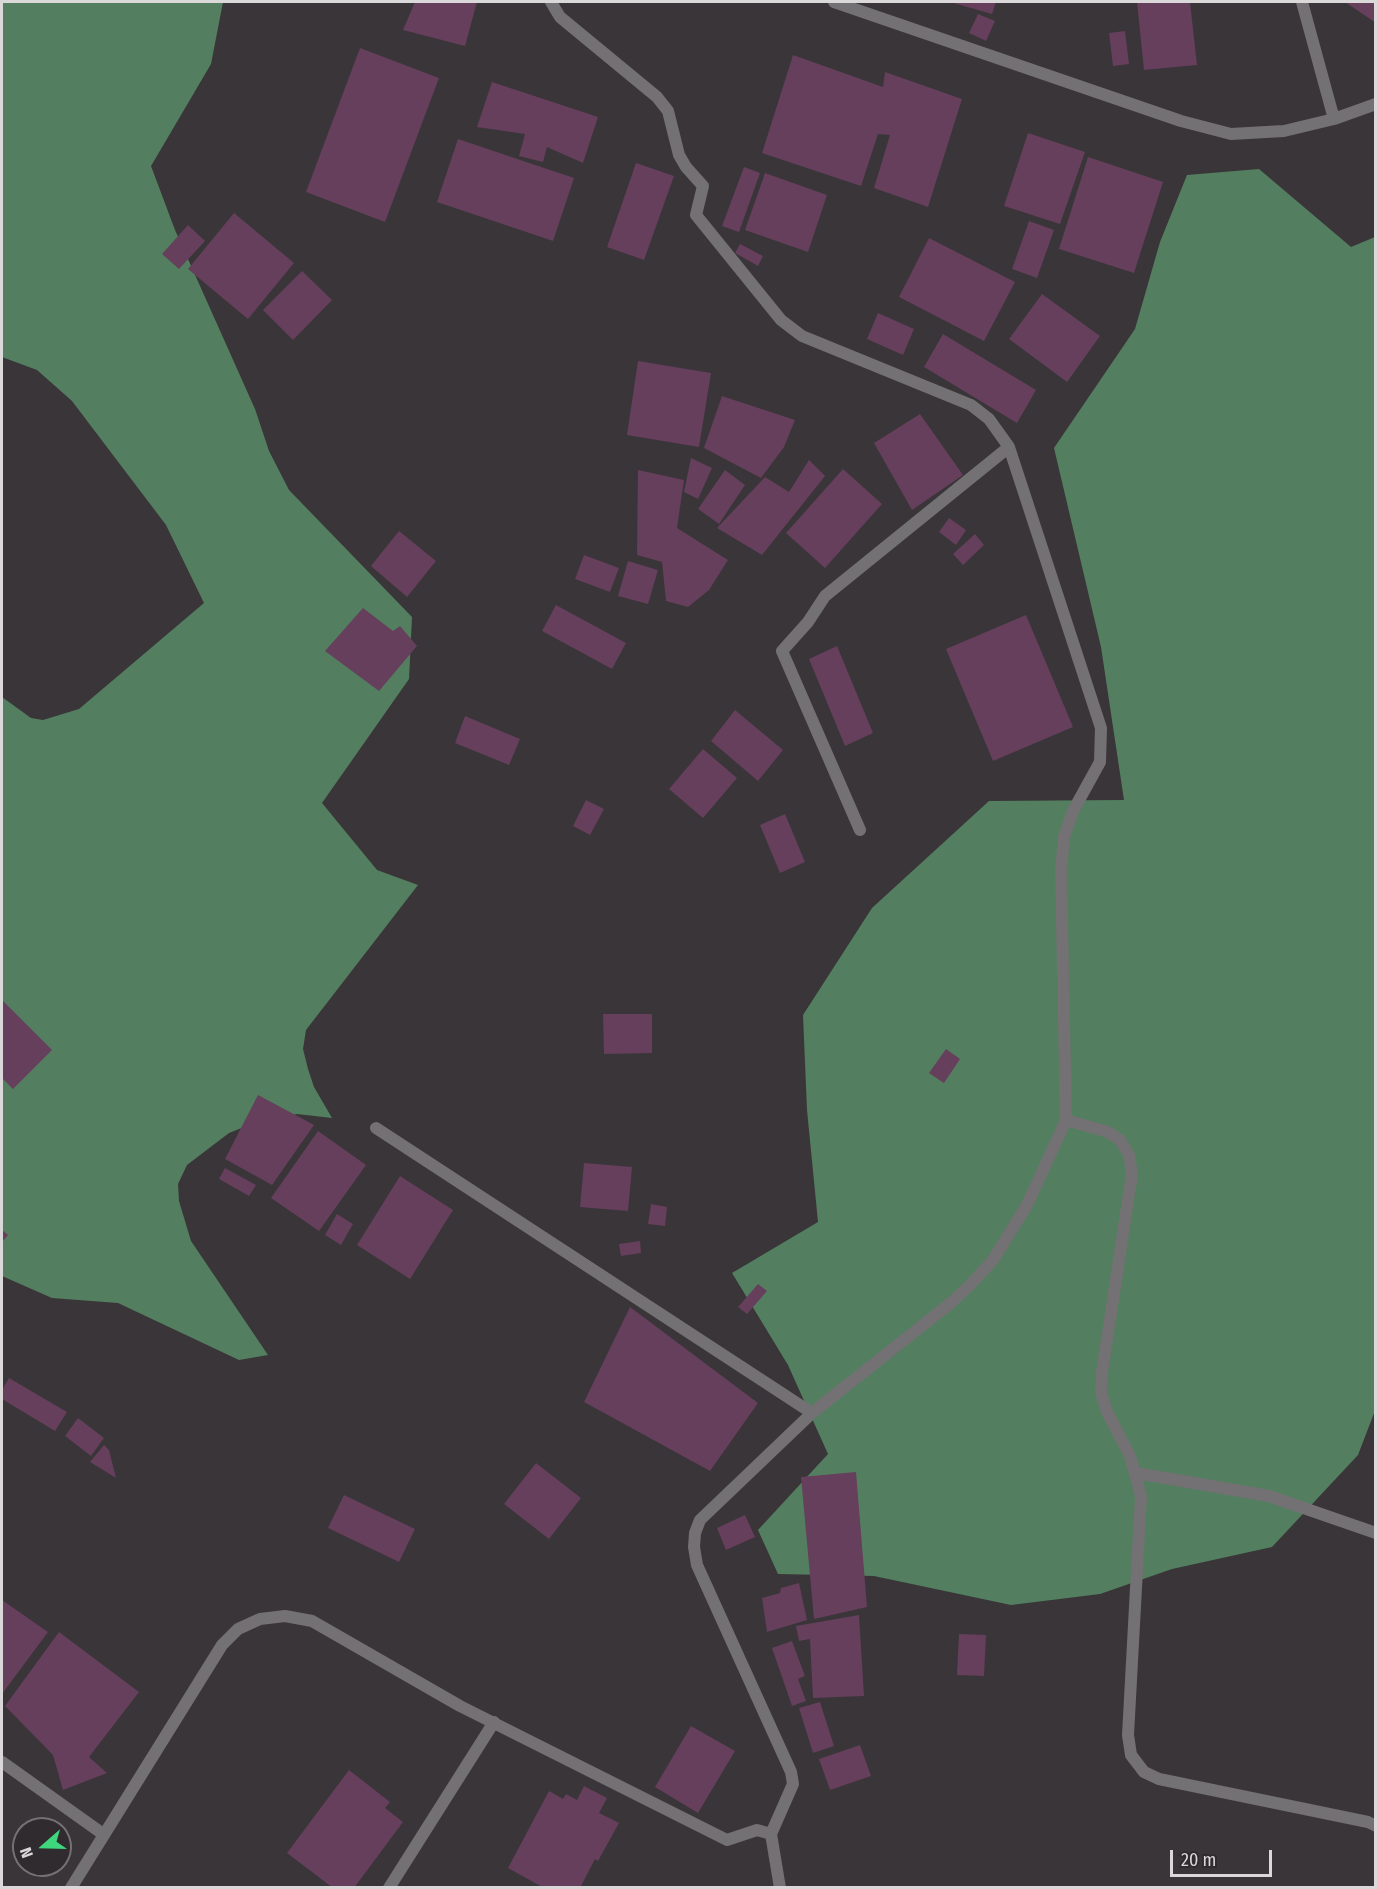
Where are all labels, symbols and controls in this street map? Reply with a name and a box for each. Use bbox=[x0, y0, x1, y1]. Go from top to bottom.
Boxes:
north arrow bbox=[12, 1817, 72, 1877]
scale bar bbox=[1173, 1838, 1275, 1876]
text: N bbox=[16, 1845, 37, 1860]
text: 20 m bbox=[1181, 1849, 1216, 1871]

